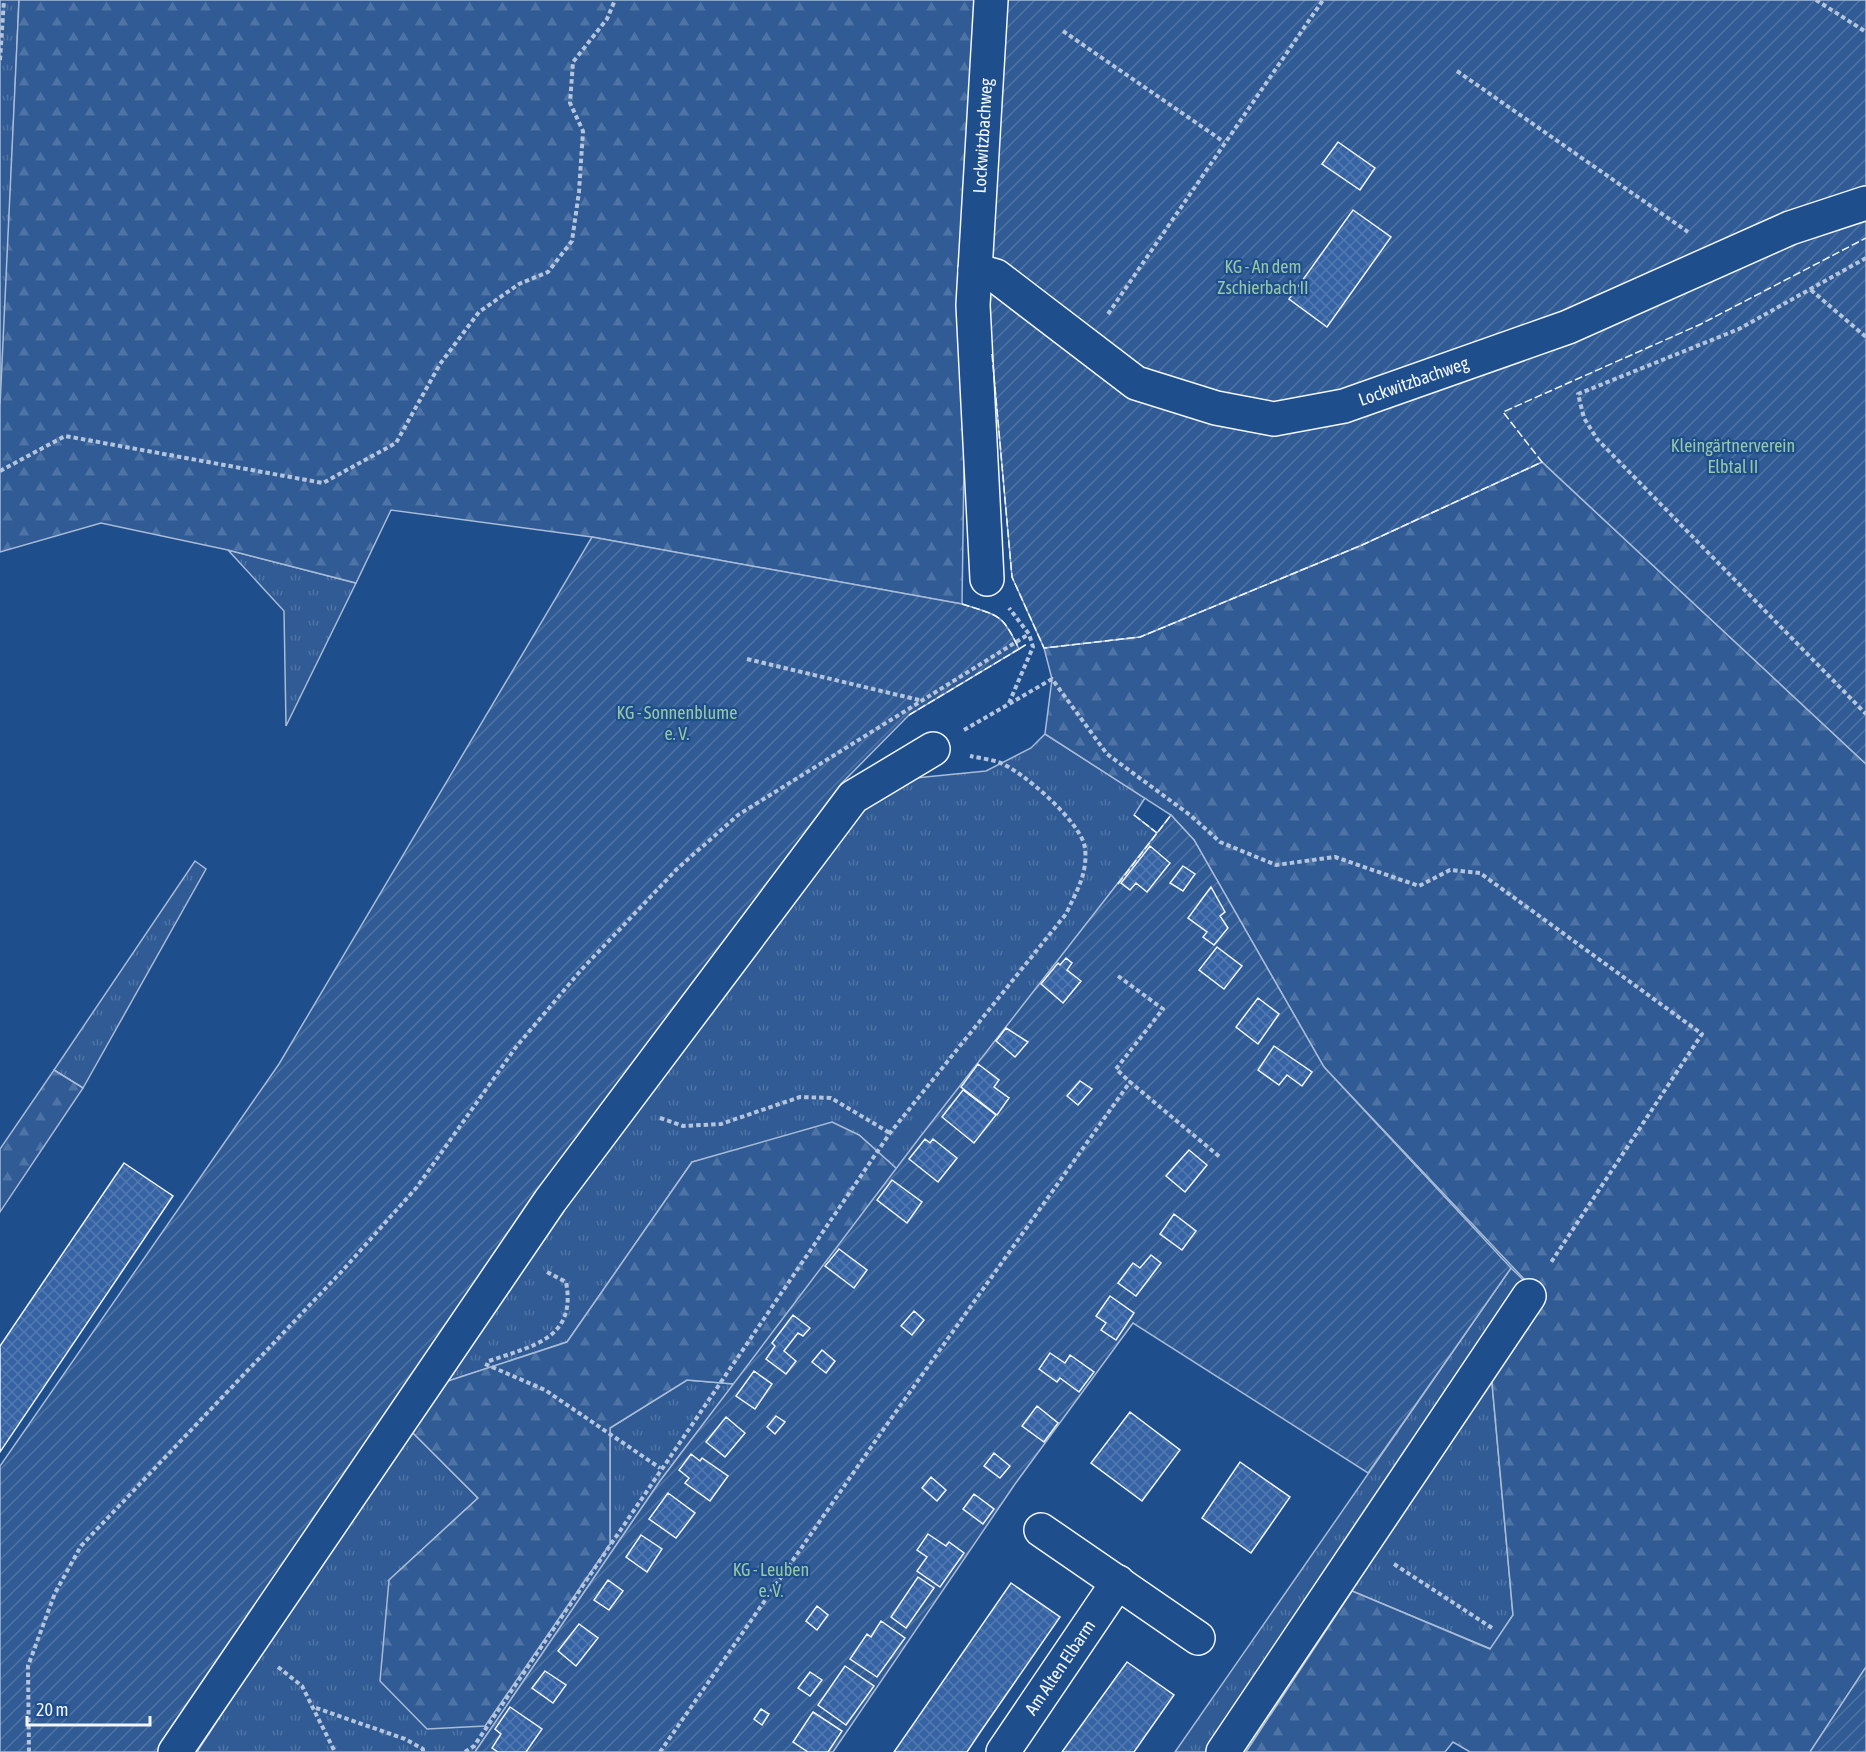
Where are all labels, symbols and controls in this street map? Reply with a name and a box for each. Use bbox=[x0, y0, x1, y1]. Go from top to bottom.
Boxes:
street label: Lockwitzbachweg bbox=[969, 77, 996, 194]
park label: KG - An dem Zschierbach II bbox=[1217, 256, 1309, 298]
street label: Lockwitzbachweg bbox=[1356, 352, 1472, 410]
park label: Kleingärtnerverein Elbtal II bbox=[1671, 435, 1795, 477]
park label: KG - Sonnenblume e. V. bbox=[617, 702, 737, 744]
park label: KG - Leuben e. V. bbox=[733, 1559, 809, 1601]
street label: Am Alten Elbarm bbox=[1020, 1616, 1099, 1719]
scale bar bbox=[27, 1689, 150, 1727]
text: 20 m bbox=[36, 1699, 68, 1720]

